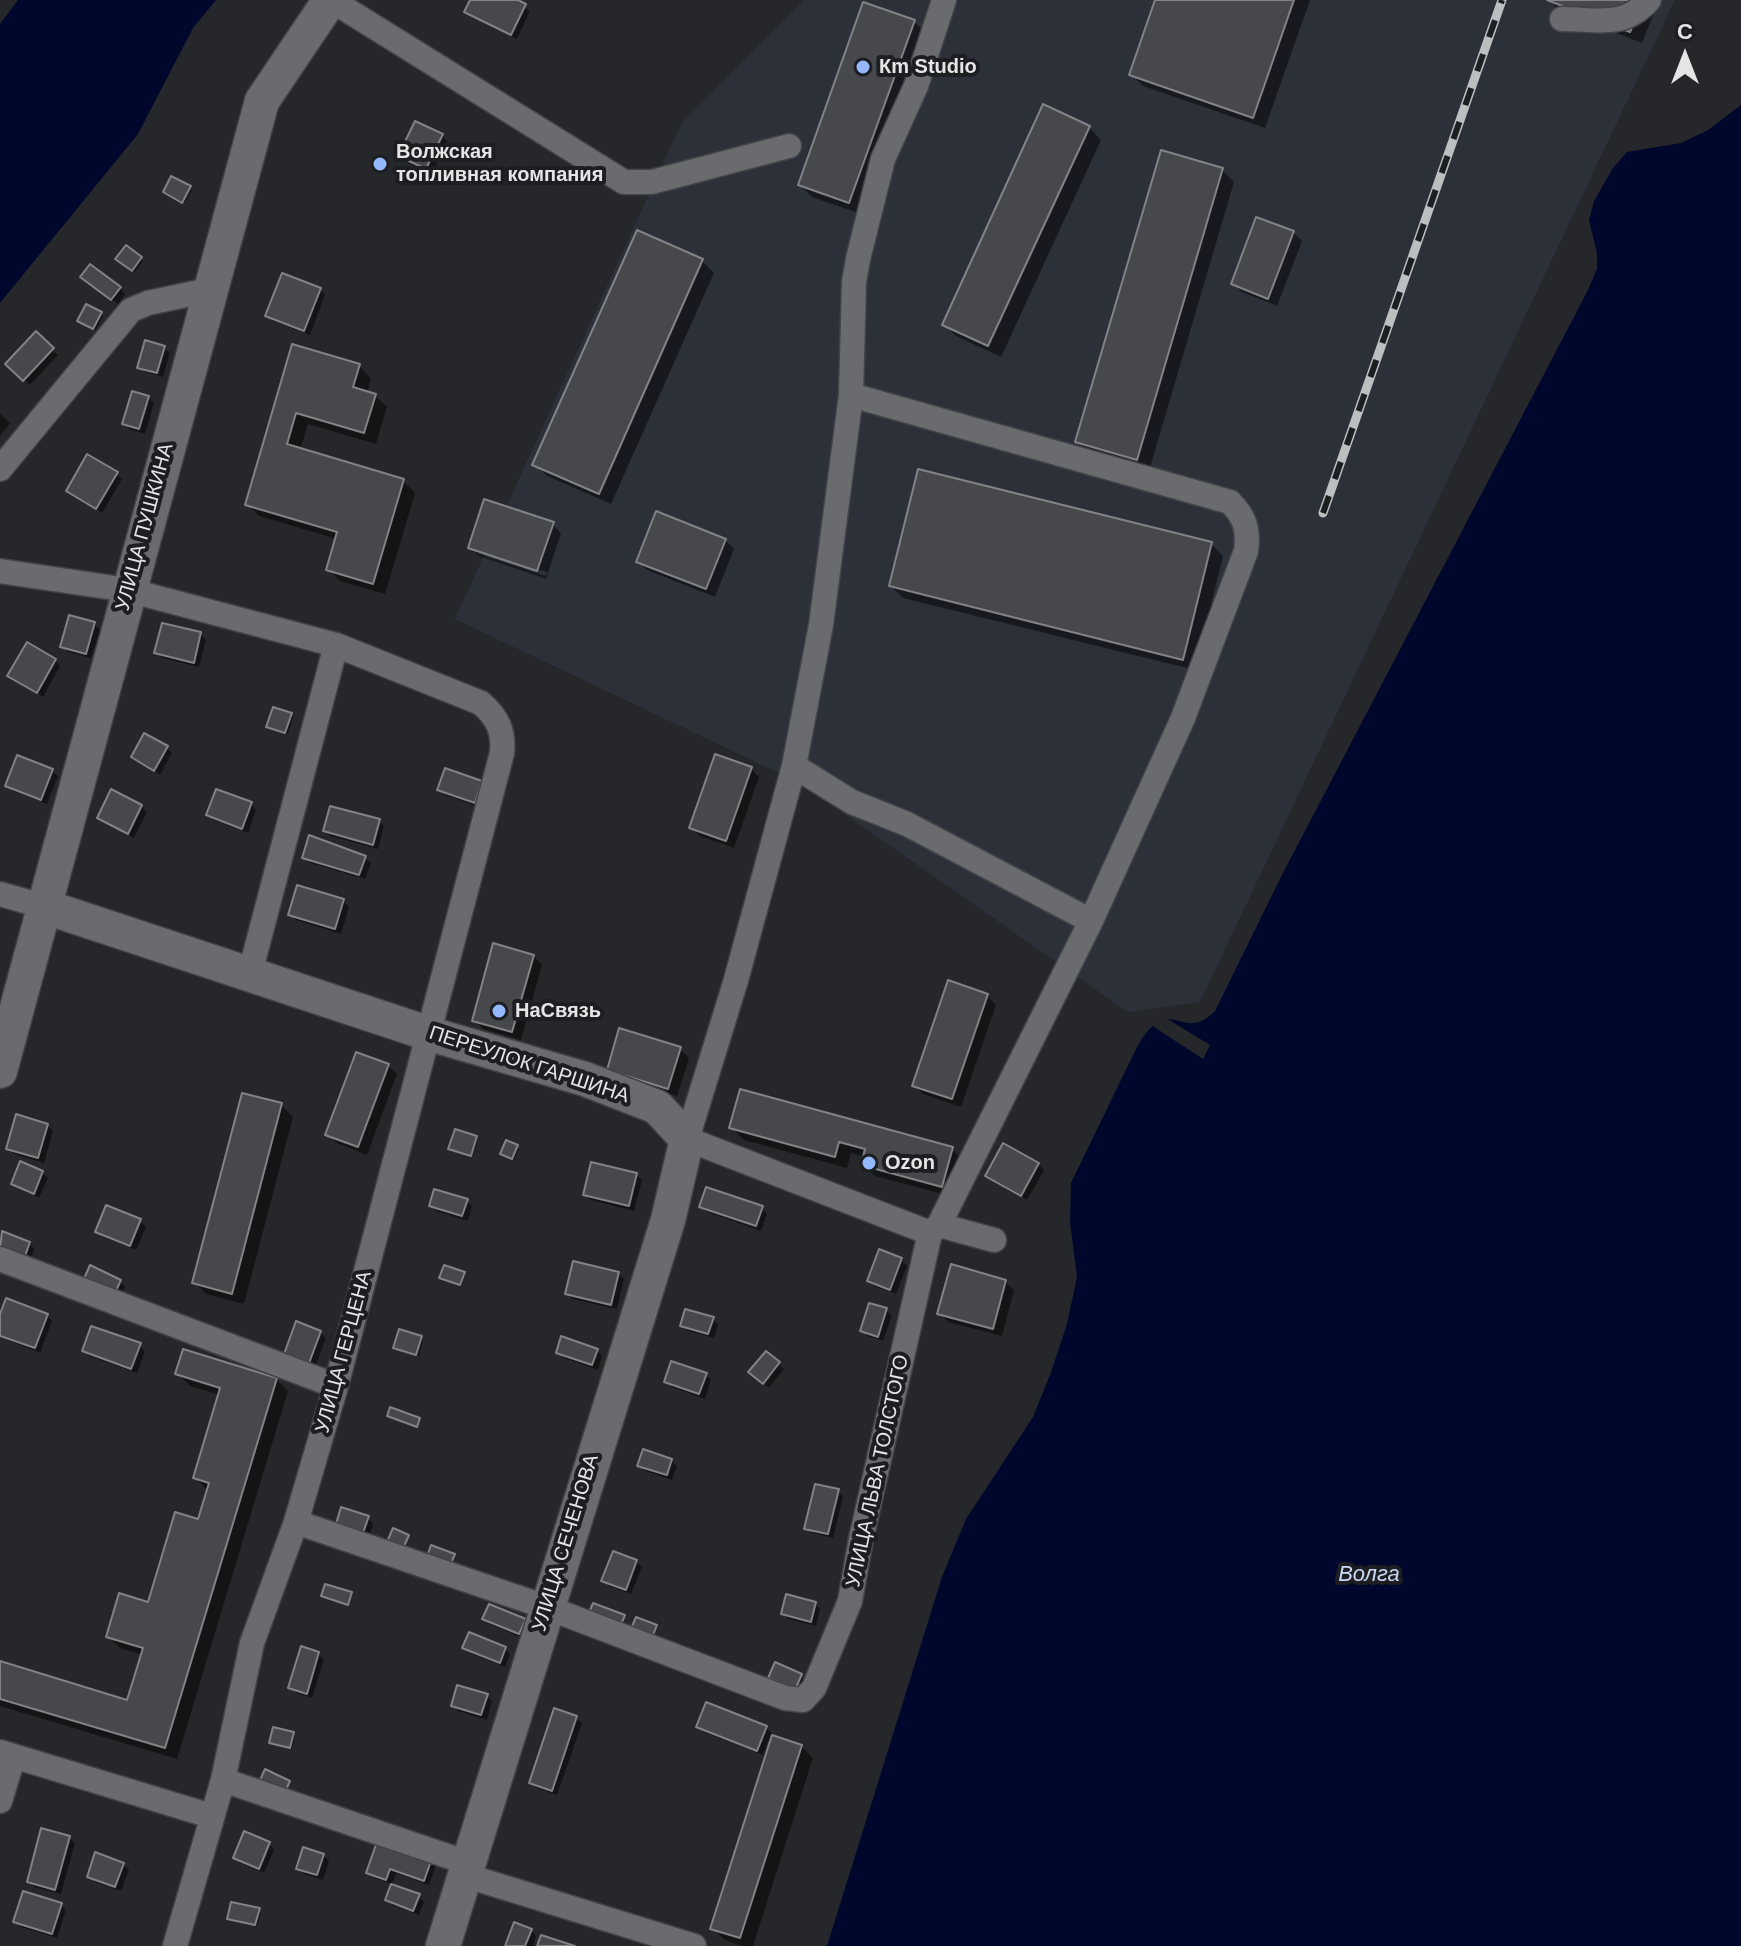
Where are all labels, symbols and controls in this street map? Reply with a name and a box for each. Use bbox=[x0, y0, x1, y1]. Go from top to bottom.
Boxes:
north arrow bbox=[1645, 16, 1725, 96]
text: С bbox=[1677, 19, 1693, 44]
place label: Кm Studio bbox=[879, 55, 977, 79]
marker: Кm Studio bbox=[854, 58, 872, 76]
place label: Волжская топливная компания bbox=[396, 140, 603, 187]
marker: Волжская топливная компания bbox=[371, 155, 389, 173]
street label: УЛИЦА ПУШКИНА bbox=[111, 441, 179, 613]
place label: НаСвязь bbox=[515, 999, 601, 1023]
marker: НаСвязь bbox=[490, 1002, 508, 1020]
street label: ПЕРЕУЛОК ГАРШИНА bbox=[426, 1021, 632, 1109]
place label: Ozon bbox=[885, 1151, 935, 1175]
marker: Ozon bbox=[860, 1154, 878, 1172]
street label: УЛИЦА ГЕРЦЕНА bbox=[311, 1268, 377, 1436]
street label: УЛИЦА ЛЬВА ТОЛСТОГО bbox=[842, 1353, 914, 1589]
street label: УЛИЦА СЕЧЕНОВА bbox=[528, 1452, 604, 1634]
water label: Волга bbox=[1338, 1562, 1400, 1588]

